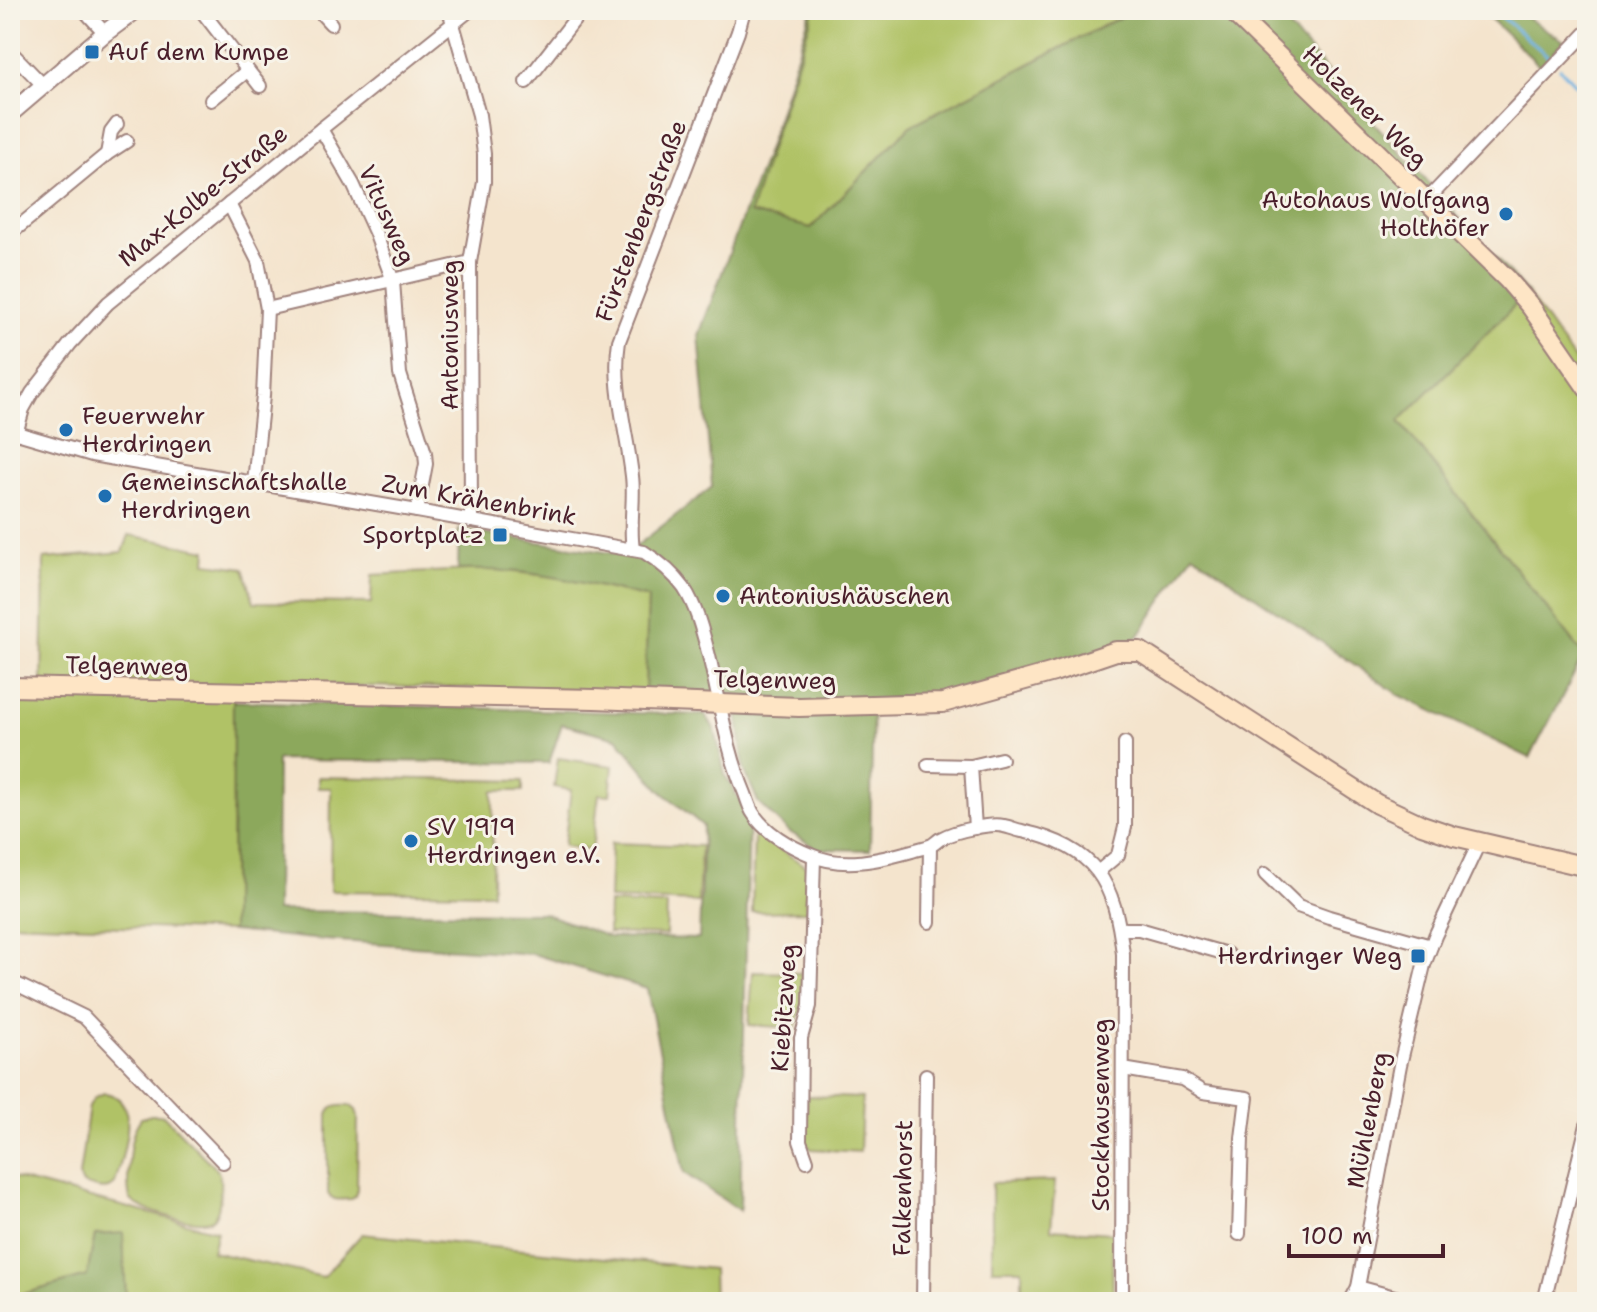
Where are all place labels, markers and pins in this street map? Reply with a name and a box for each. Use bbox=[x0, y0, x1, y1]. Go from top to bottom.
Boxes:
place label: Auf dem Kumpe bbox=[108, 36, 289, 68]
marker: Auf dem Kumpe bbox=[83, 43, 101, 61]
place label: Autohaus Wolfgang Holthöfer bbox=[1261, 184, 1490, 244]
marker: Autohaus Wolfgang Holthöfer bbox=[1497, 205, 1515, 223]
place label: Feuerwehr Herdringen bbox=[82, 400, 212, 460]
marker: Feuerwehr Herdringen bbox=[57, 421, 75, 439]
place label: Gemeinschaftshalle Herdringen bbox=[121, 466, 348, 526]
marker: Gemeinschaftshalle Herdringen bbox=[96, 487, 114, 505]
place label: Sportplatz bbox=[363, 519, 484, 551]
marker: Sportplatz bbox=[491, 526, 509, 544]
place label: Antoniushäuschen bbox=[739, 580, 950, 612]
marker: Antoniushäuschen bbox=[714, 587, 732, 605]
place label: SV 1919 Herdringen e.V. bbox=[427, 811, 601, 871]
marker: SV 1919 Herdringen e.V. bbox=[402, 832, 420, 850]
place label: Herdringer Weg bbox=[1218, 940, 1402, 972]
marker: Herdringer Weg bbox=[1409, 947, 1427, 965]

